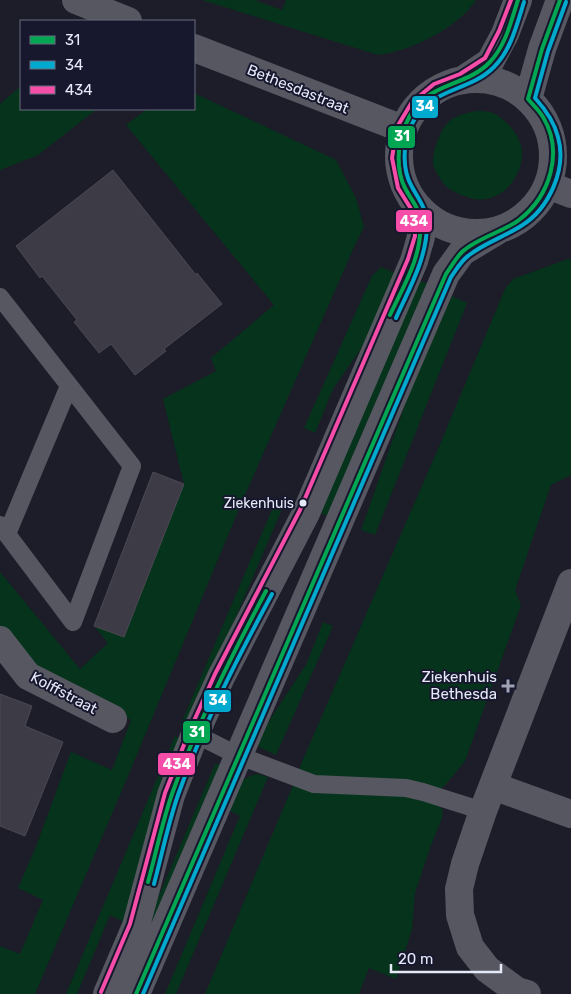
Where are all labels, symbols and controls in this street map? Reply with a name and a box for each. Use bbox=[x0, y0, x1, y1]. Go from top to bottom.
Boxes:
legend bbox=[20, 20, 195, 110]
text: 31 bbox=[65, 31, 80, 49]
text: 34 bbox=[65, 56, 83, 74]
street label: Bethesdastraat bbox=[245, 60, 352, 118]
text: 434 bbox=[65, 81, 93, 99]
line badge: 34 bbox=[411, 95, 439, 119]
text: 34 bbox=[416, 98, 435, 115]
line badge: 31 bbox=[387, 125, 416, 149]
text: 31 bbox=[394, 128, 410, 145]
line badge: 434 bbox=[395, 209, 433, 233]
text: 434 bbox=[400, 213, 429, 230]
place label: Ziekenhuis bbox=[224, 495, 294, 512]
marker: Ziekenhuis bbox=[298, 498, 308, 508]
street label: Kolffstraat bbox=[28, 668, 100, 718]
place label: Ziekenhuis Bethesda bbox=[422, 668, 497, 703]
marker: Ziekenhuis Bethesda bbox=[501, 679, 515, 693]
line badge: 34 bbox=[203, 689, 232, 713]
text: 34 bbox=[209, 692, 228, 709]
line badge: 31 bbox=[182, 720, 211, 744]
text: 31 bbox=[189, 724, 205, 741]
line badge: 434 bbox=[157, 752, 196, 776]
text: 434 bbox=[163, 756, 192, 773]
scale bar bbox=[391, 942, 501, 974]
text: 20 m bbox=[398, 950, 433, 968]

